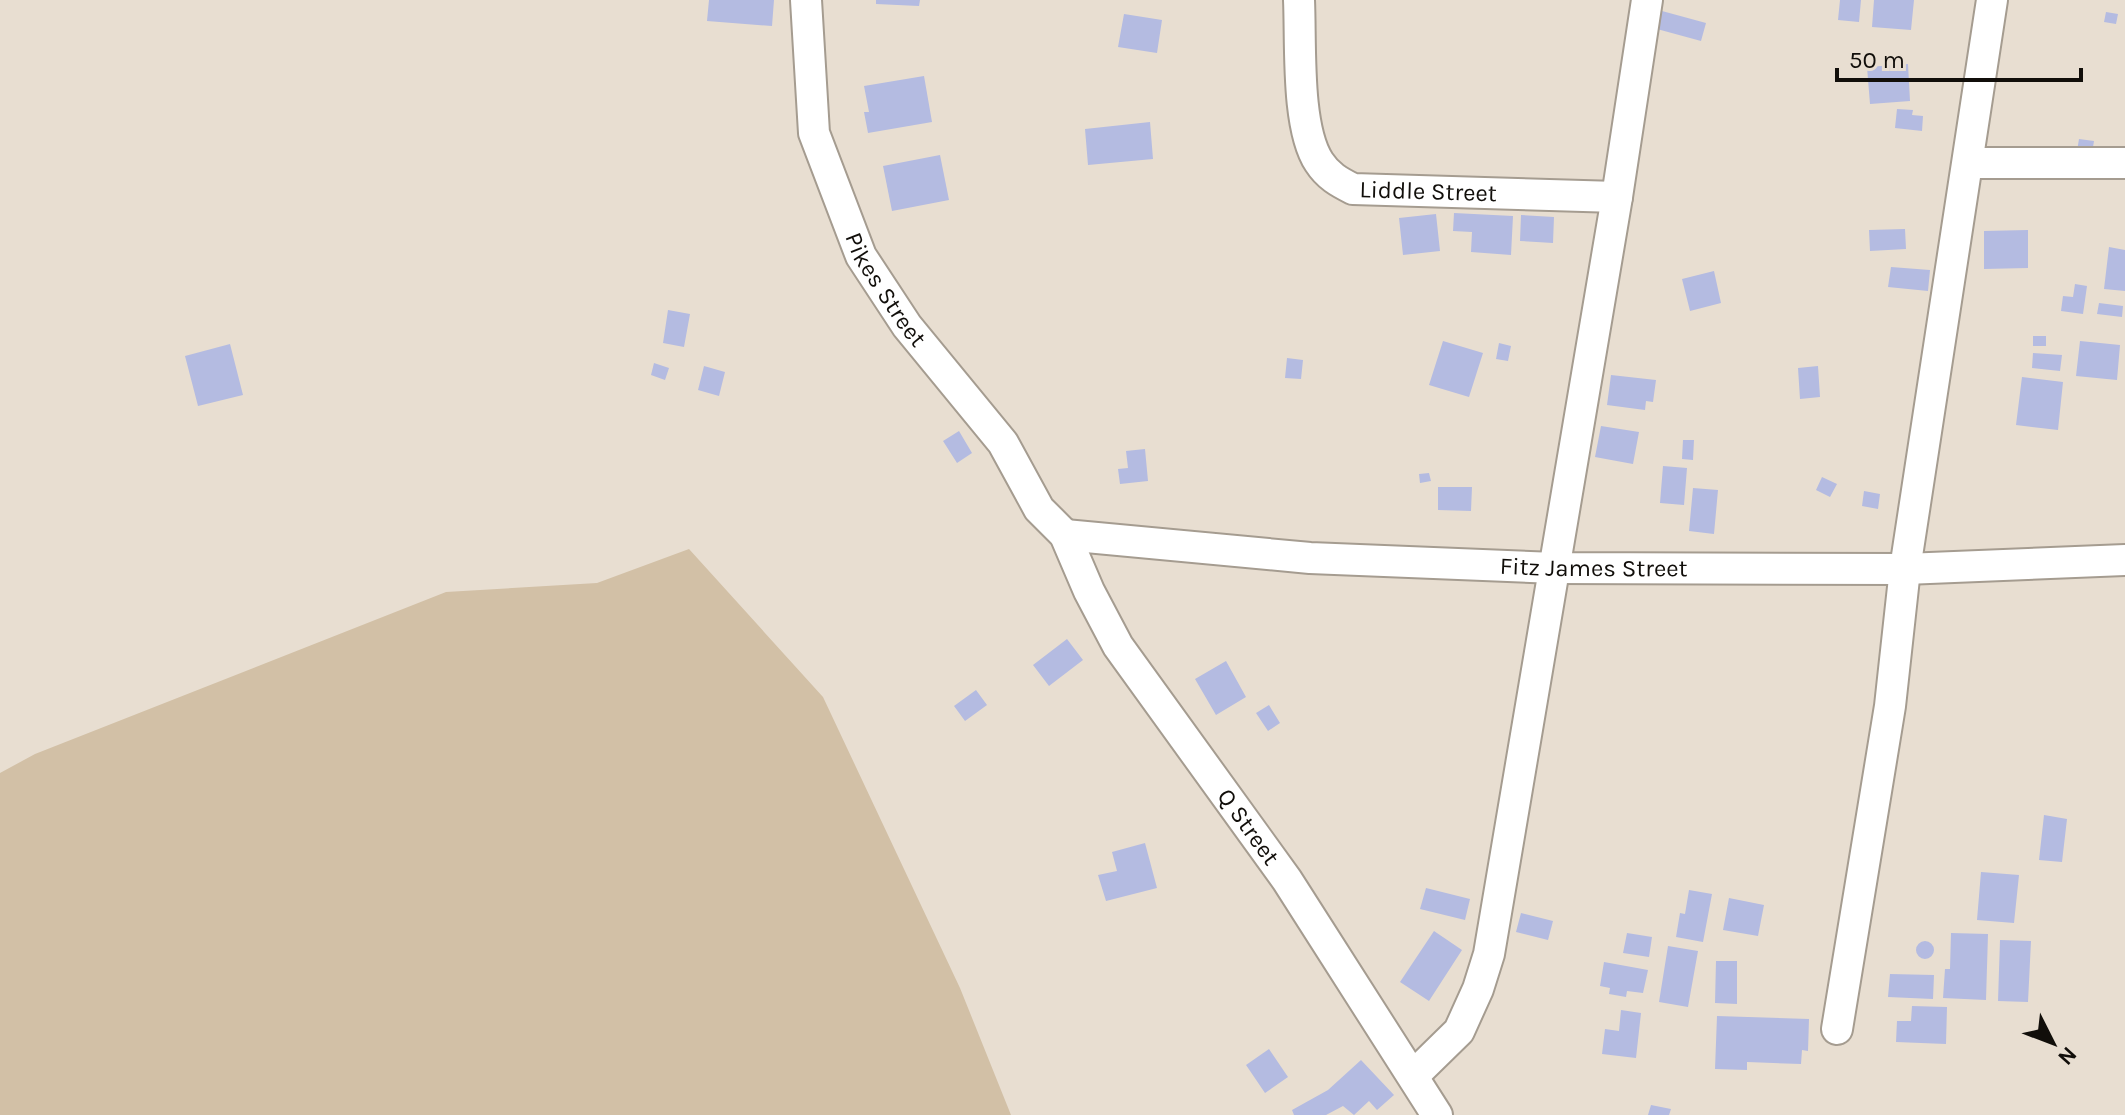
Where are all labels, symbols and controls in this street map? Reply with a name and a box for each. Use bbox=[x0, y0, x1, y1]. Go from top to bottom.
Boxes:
scale bar bbox=[1837, 32, 2081, 82]
text: 50 m bbox=[1849, 46, 1905, 74]
street label: Liddle Street bbox=[1359, 175, 1497, 207]
street label: Pikes Street bbox=[839, 228, 932, 352]
street label: Fitz James Street bbox=[1499, 552, 1688, 582]
street label: Q Street bbox=[1212, 783, 1285, 870]
north arrow bbox=[2013, 1003, 2093, 1083]
text: N bbox=[2052, 1041, 2082, 1070]

